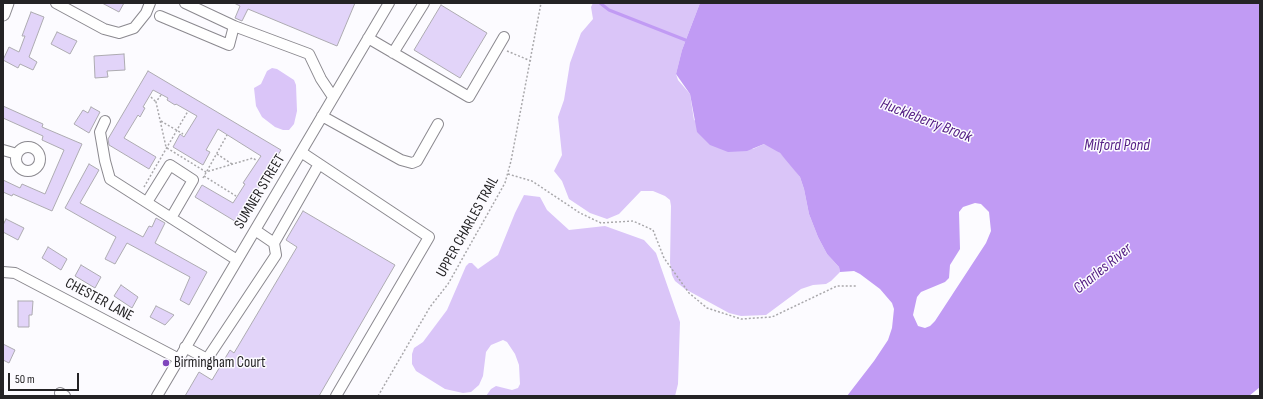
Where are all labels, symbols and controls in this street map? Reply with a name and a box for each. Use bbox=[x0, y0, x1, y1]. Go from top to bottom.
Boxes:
water label: Huckleberry Brook bbox=[878, 95, 974, 147]
water label: Milford Pond bbox=[1084, 136, 1150, 156]
street label: SUMNER STREET bbox=[231, 151, 289, 233]
street label: UPPER CHARLES TRAIL bbox=[433, 174, 503, 280]
water label: Charles River bbox=[1070, 240, 1136, 298]
street label: CHESTER LANE bbox=[62, 274, 136, 326]
place label: Birmingham Court bbox=[174, 354, 265, 372]
marker: Birmingham Court bbox=[161, 358, 171, 368]
scale bar bbox=[10, 365, 81, 391]
text: 50 m bbox=[15, 372, 35, 387]

